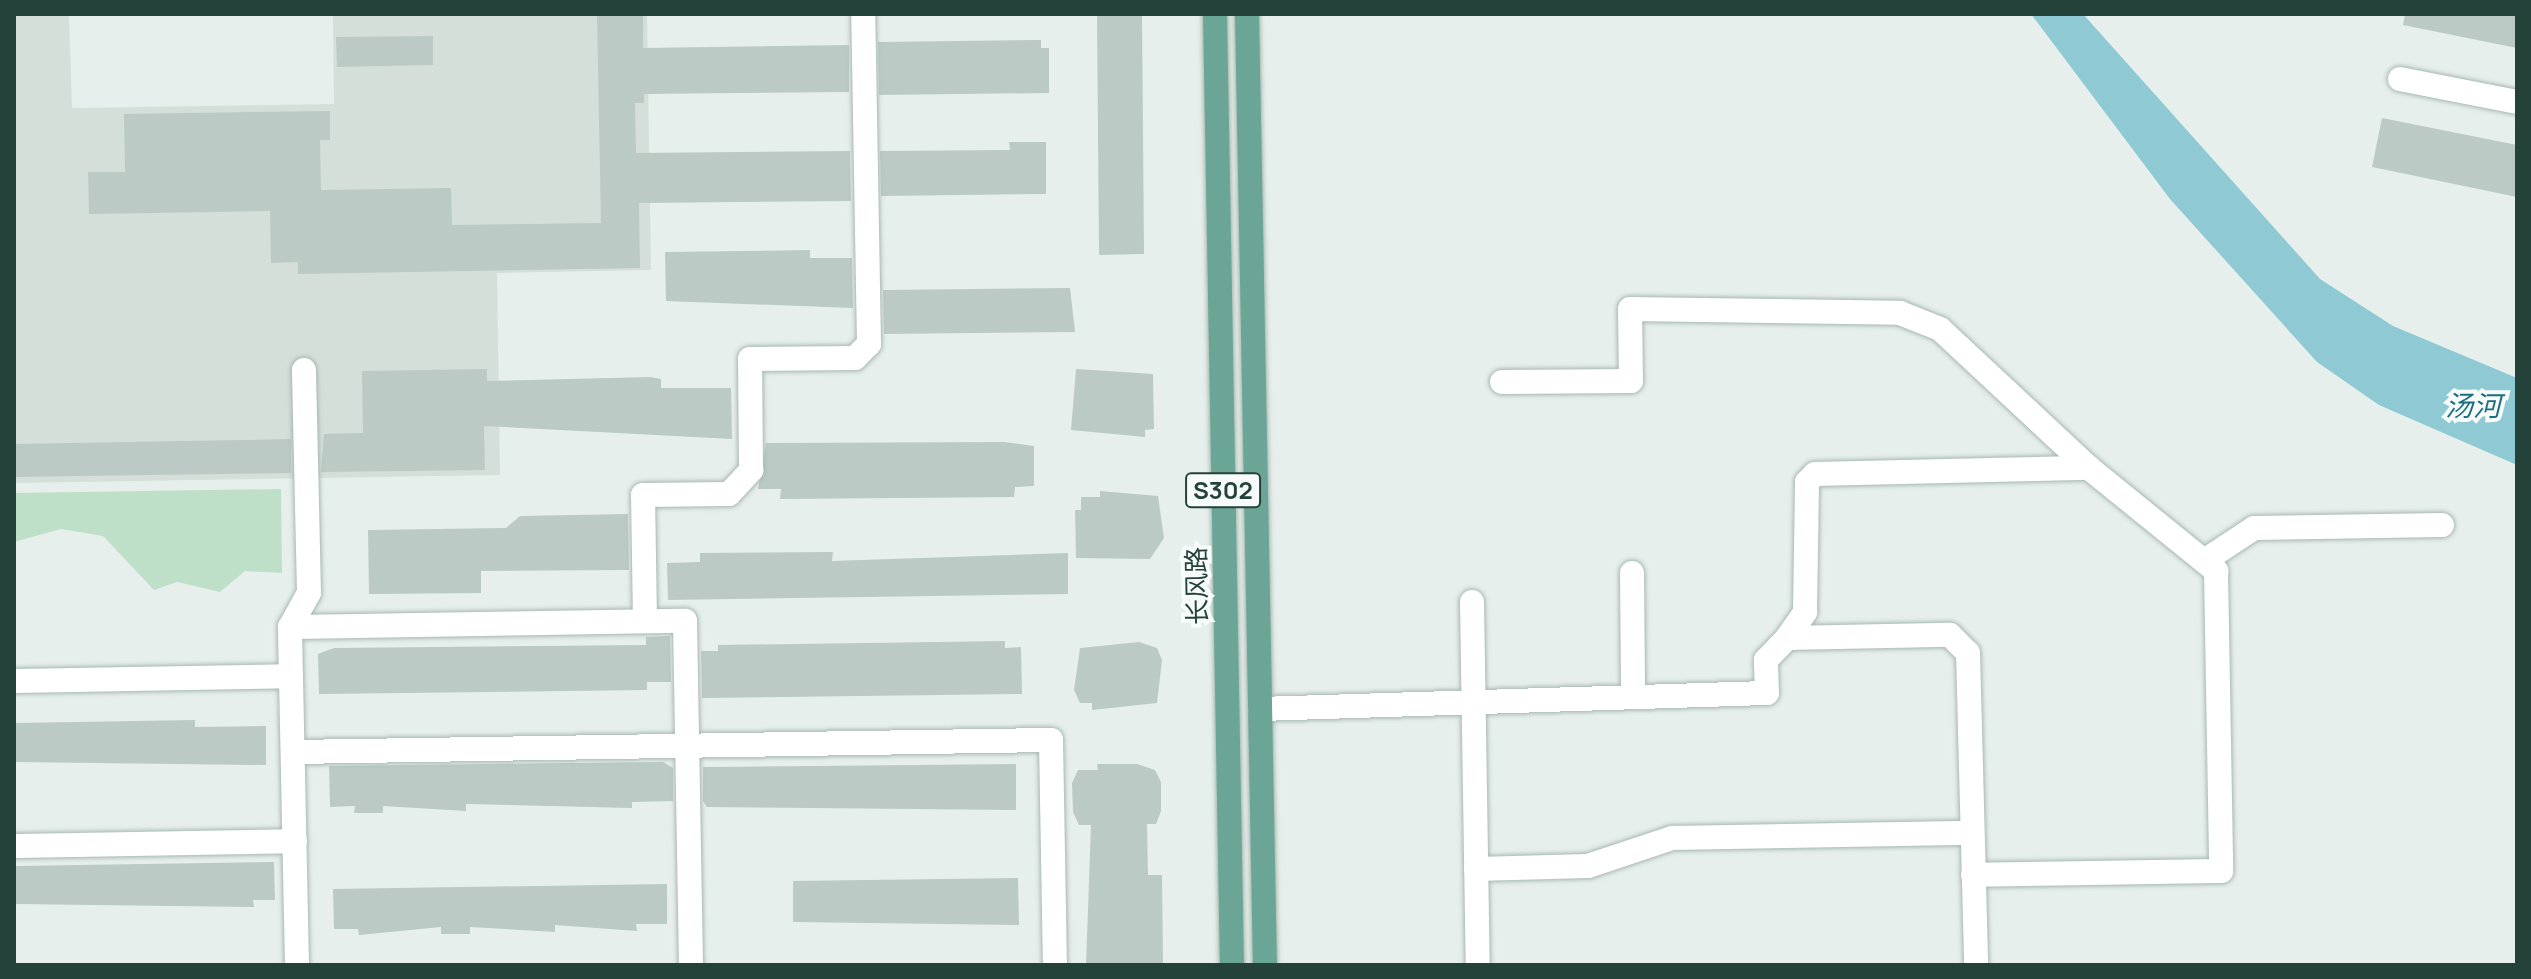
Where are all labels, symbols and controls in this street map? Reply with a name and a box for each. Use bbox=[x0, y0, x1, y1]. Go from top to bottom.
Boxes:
water label: 汤河 bbox=[2445, 388, 2501, 422]
road number: S302 bbox=[1185, 470, 1261, 510]
street label: 长风路 bbox=[1181, 547, 1213, 625]

